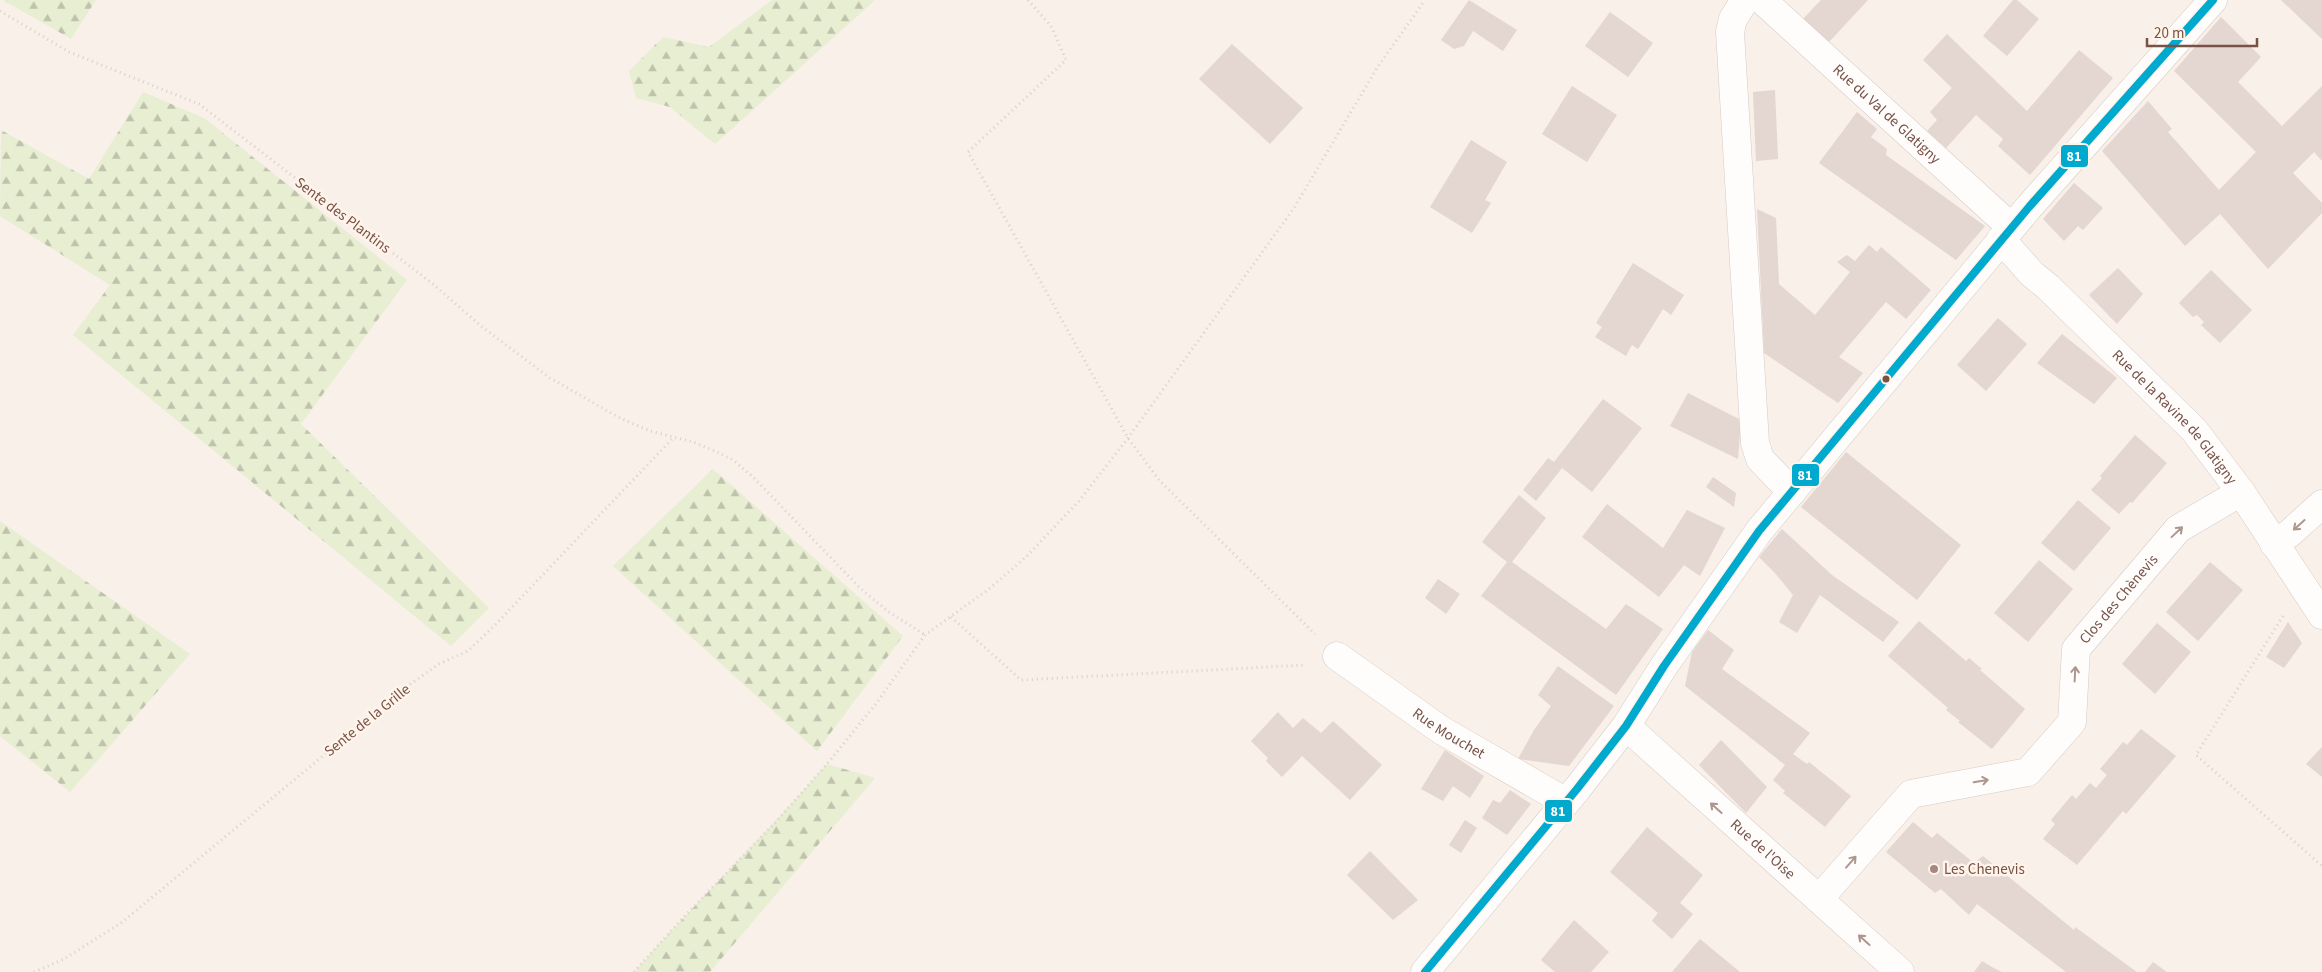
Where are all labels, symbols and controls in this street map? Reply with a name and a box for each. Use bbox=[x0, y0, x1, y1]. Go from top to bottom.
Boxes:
scale bar bbox=[2147, 15, 2257, 47]
text: 20 m bbox=[2154, 23, 2184, 44]
street label: Rue du Val de Glatigny bbox=[1828, 60, 1945, 169]
line badge: 81 bbox=[2060, 144, 2089, 168]
text: 81 bbox=[2067, 147, 2081, 167]
street label: Sente des Plantins bbox=[290, 172, 395, 258]
street label: Rue de la Ravine de Glatigny bbox=[2107, 345, 2242, 489]
unlabelled marker bbox=[1881, 374, 1891, 384]
line badge: 81 bbox=[1791, 463, 1820, 487]
text: 81 bbox=[1798, 466, 1812, 486]
one-way arrow bbox=[2292, 519, 2305, 531]
one-way arrow bbox=[2171, 526, 2184, 538]
street label: Clos des Chènevis bbox=[2075, 550, 2163, 649]
one-way arrow bbox=[2070, 666, 2079, 682]
street label: Sente de la Grille bbox=[320, 679, 415, 762]
street label: Rue Mouchet bbox=[1408, 703, 1489, 764]
one-way arrow bbox=[1973, 775, 1989, 785]
line badge: 81 bbox=[1544, 799, 1573, 823]
text: 81 bbox=[1551, 802, 1565, 822]
one-way arrow bbox=[1710, 802, 1723, 814]
street label: Rue de l'Oise bbox=[1725, 814, 1800, 884]
one-way arrow bbox=[1845, 856, 1857, 869]
place label: Les Chenevis bbox=[1944, 859, 2025, 880]
marker: Les Chenevis bbox=[1928, 863, 1940, 875]
one-way arrow bbox=[1857, 934, 1870, 945]

